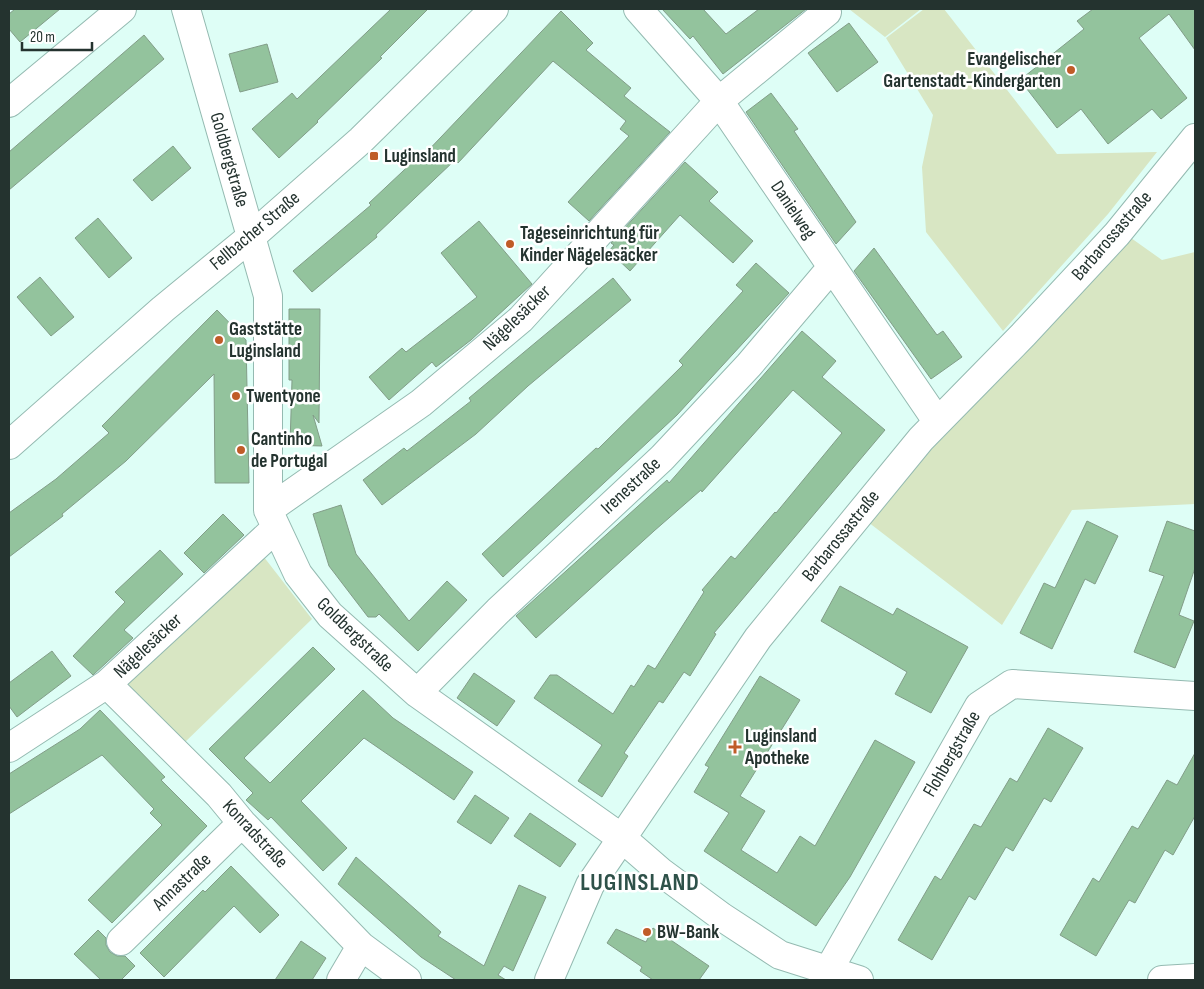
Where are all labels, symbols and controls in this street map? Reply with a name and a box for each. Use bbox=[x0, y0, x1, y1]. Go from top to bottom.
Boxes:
scale bar bbox=[22, 20, 92, 52]
text: 20 m bbox=[30, 28, 55, 47]
place label: Evangelischer Gartenstadt-Kindergarten bbox=[883, 48, 1061, 93]
marker: Evangelischer Gartenstadt-Kindergarten bbox=[1065, 64, 1077, 76]
street label: Goldbergstraße bbox=[204, 110, 254, 210]
place label: Luginsland bbox=[384, 145, 456, 168]
marker: Luginsland bbox=[368, 150, 380, 162]
street label: Danielweg bbox=[765, 177, 821, 244]
street label: Fellbacher Straße bbox=[205, 187, 305, 275]
street label: Barbarossastraße bbox=[1067, 187, 1157, 285]
place label: Tageseinrichtung für Kinder Nägelesäcker bbox=[520, 222, 659, 267]
marker: Tageseinrichtung für Kinder Nägelesäcker bbox=[504, 238, 516, 250]
street label: Nägelesäcker bbox=[478, 280, 556, 356]
place label: Gaststätte Luginsland bbox=[229, 318, 302, 363]
marker: Gaststätte Luginsland bbox=[213, 334, 225, 346]
place label: Twentyone bbox=[246, 385, 321, 408]
marker: Twentyone bbox=[230, 390, 242, 402]
place label: Cantinho de Portugal bbox=[251, 428, 327, 473]
marker: Cantinho de Portugal bbox=[235, 444, 247, 456]
street label: Irenestraße bbox=[596, 453, 666, 519]
street label: Barbarossastraße bbox=[797, 486, 885, 586]
street label: Goldbergstraße bbox=[312, 593, 398, 677]
street label: Nägelesäcker bbox=[109, 608, 187, 683]
street label: Flohbergstraße bbox=[918, 707, 986, 801]
place label: Luginsland Apotheke bbox=[744, 725, 817, 770]
marker: Luginsland Apotheke bbox=[729, 741, 741, 753]
street label: Konradstraße bbox=[217, 795, 293, 873]
street label: Annastraße bbox=[147, 848, 216, 916]
district label: LUGINSLAND bbox=[580, 868, 700, 897]
place label: BW-Bank bbox=[657, 921, 719, 944]
marker: BW-Bank bbox=[641, 926, 653, 938]

